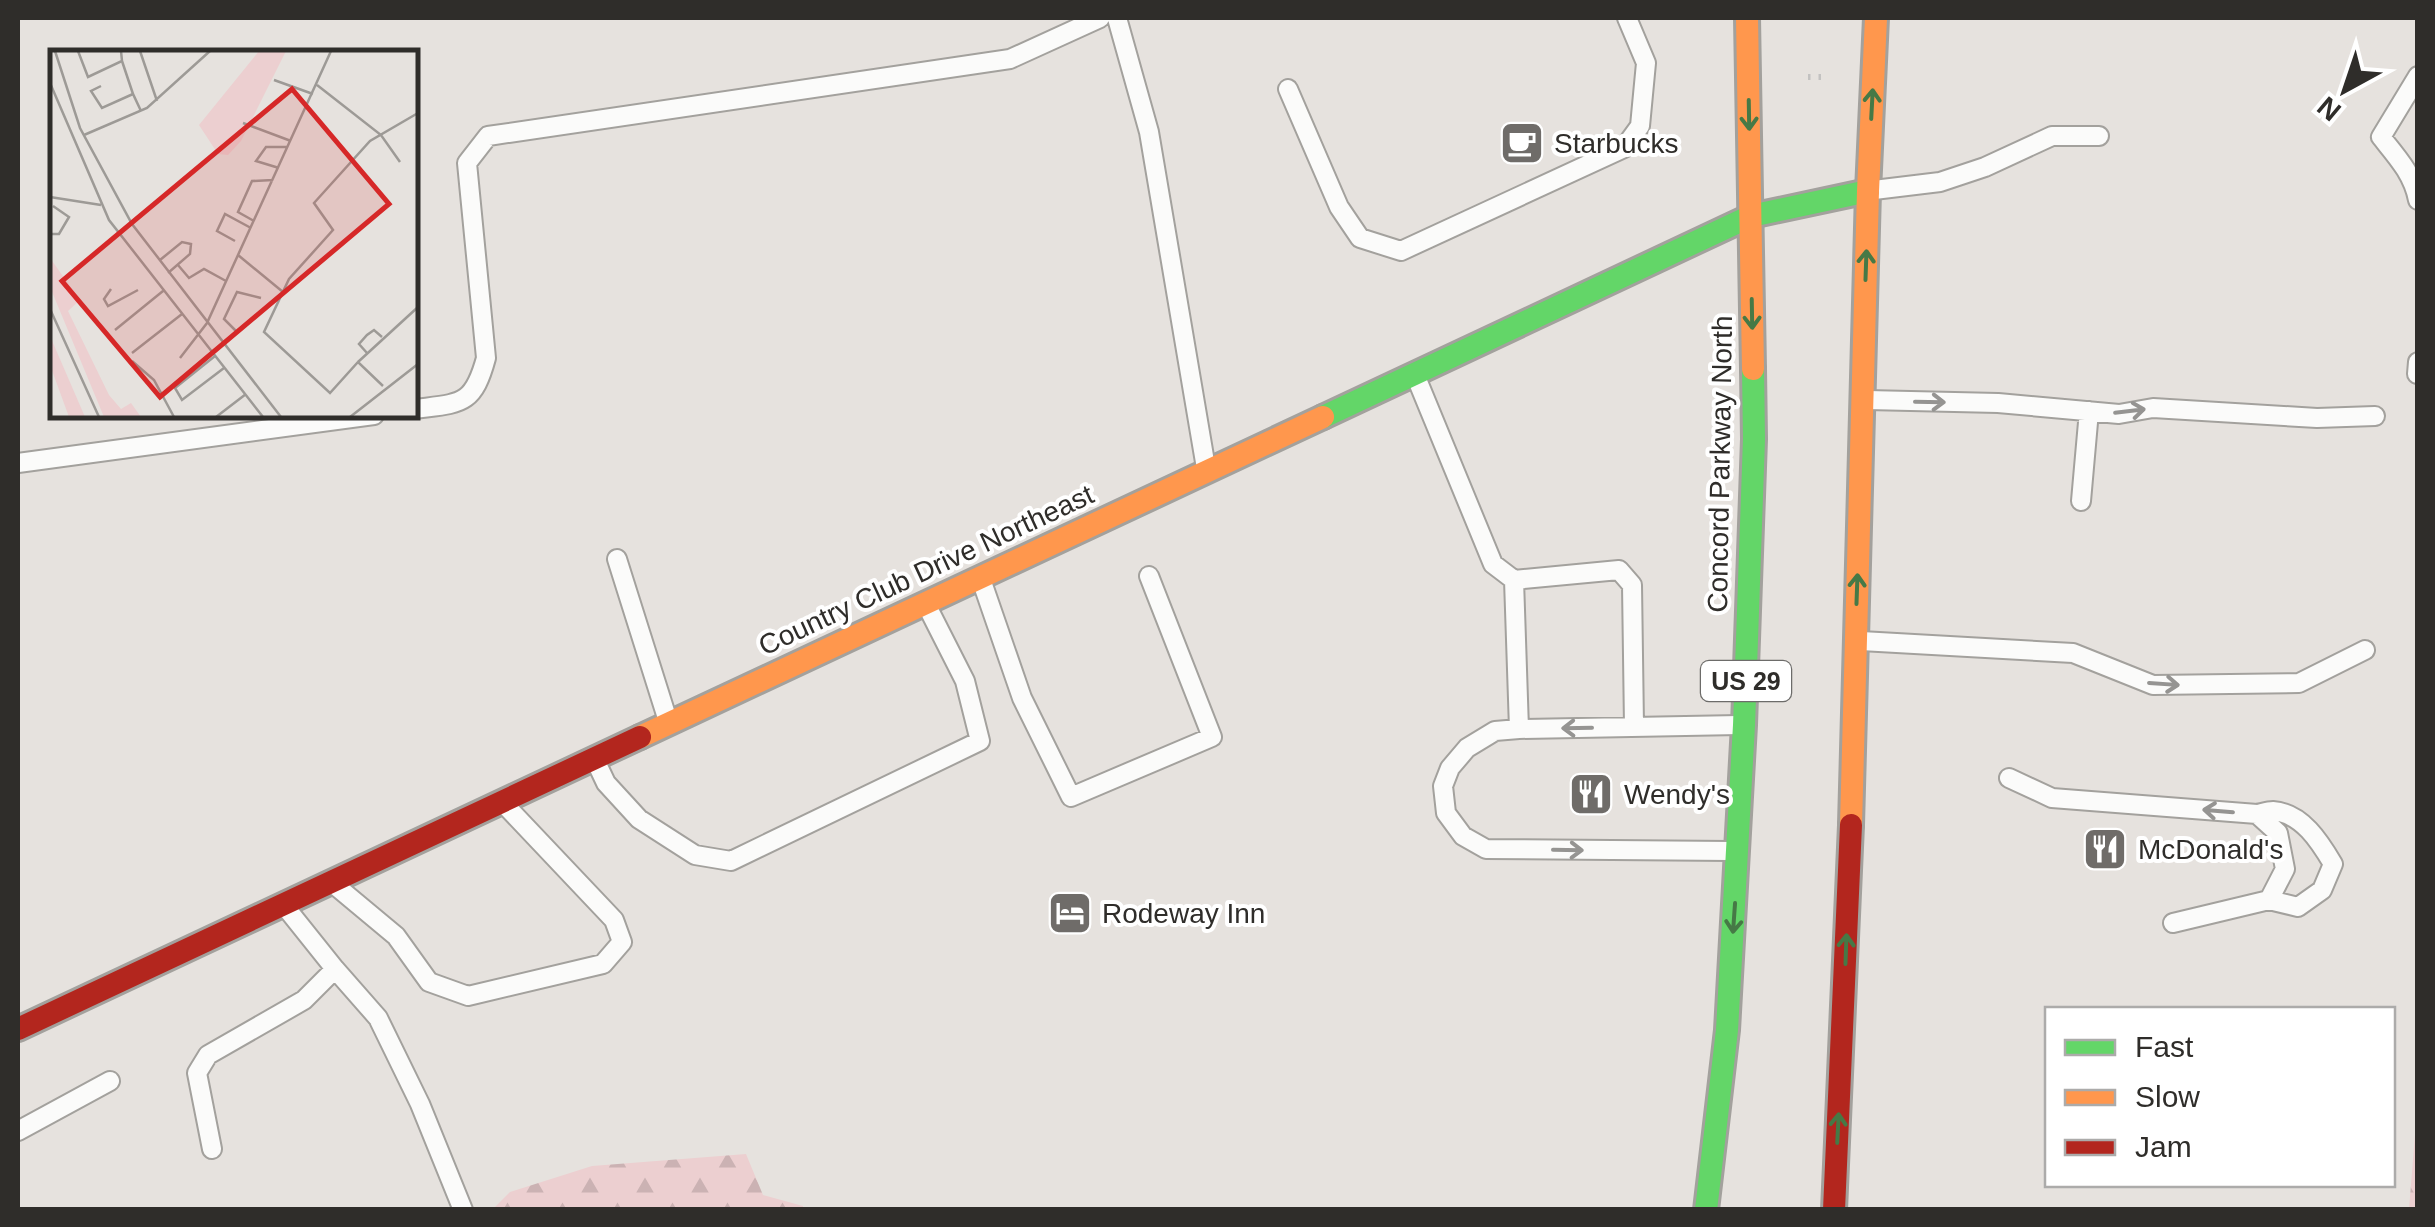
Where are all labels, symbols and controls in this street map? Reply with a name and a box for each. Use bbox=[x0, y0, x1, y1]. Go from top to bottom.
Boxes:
north arrow bbox=[2295, 40, 2395, 140]
inset map bbox=[50, 50, 418, 418]
one-way arrow bbox=[1863, 89, 1882, 121]
text: N bbox=[2312, 90, 2347, 127]
one-way arrow bbox=[1740, 98, 1758, 130]
cafe icon: Starbucks bbox=[1499, 120, 1545, 166]
place label: Starbucks bbox=[1554, 128, 1679, 159]
one-way arrow bbox=[1856, 249, 1875, 281]
one-way arrow bbox=[1743, 297, 1762, 329]
street label: Concord Parkway North bbox=[1702, 315, 1738, 613]
one-way arrow bbox=[1914, 392, 1946, 411]
one-way arrow bbox=[2113, 401, 2146, 420]
street label: Country Club Drive Northeast bbox=[754, 479, 1098, 661]
one-way arrow bbox=[1848, 574, 1867, 606]
road number: US 29 bbox=[1701, 661, 1791, 701]
one-way arrow bbox=[2147, 675, 2180, 694]
one-way arrow bbox=[1561, 718, 1593, 737]
restaurant icon: Wendy's bbox=[1568, 771, 1614, 817]
place label: Wendy's bbox=[1624, 779, 1730, 810]
one-way arrow bbox=[2203, 801, 2235, 820]
restaurant icon: McDonald's bbox=[2082, 826, 2128, 872]
place label: McDonald's bbox=[2138, 834, 2283, 865]
one-way arrow bbox=[1552, 840, 1584, 859]
hotel icon: Rodeway Inn bbox=[1047, 890, 1093, 936]
place label: Rodeway Inn bbox=[1102, 898, 1265, 929]
one-way arrow bbox=[1724, 902, 1743, 934]
one-way arrow bbox=[1837, 934, 1856, 966]
legend bbox=[2045, 1007, 2395, 1187]
text: Fast bbox=[2135, 1030, 2194, 1063]
text: Slow bbox=[2135, 1080, 2200, 1113]
one-way arrow bbox=[1828, 1113, 1847, 1145]
text: Jam bbox=[2135, 1130, 2192, 1163]

